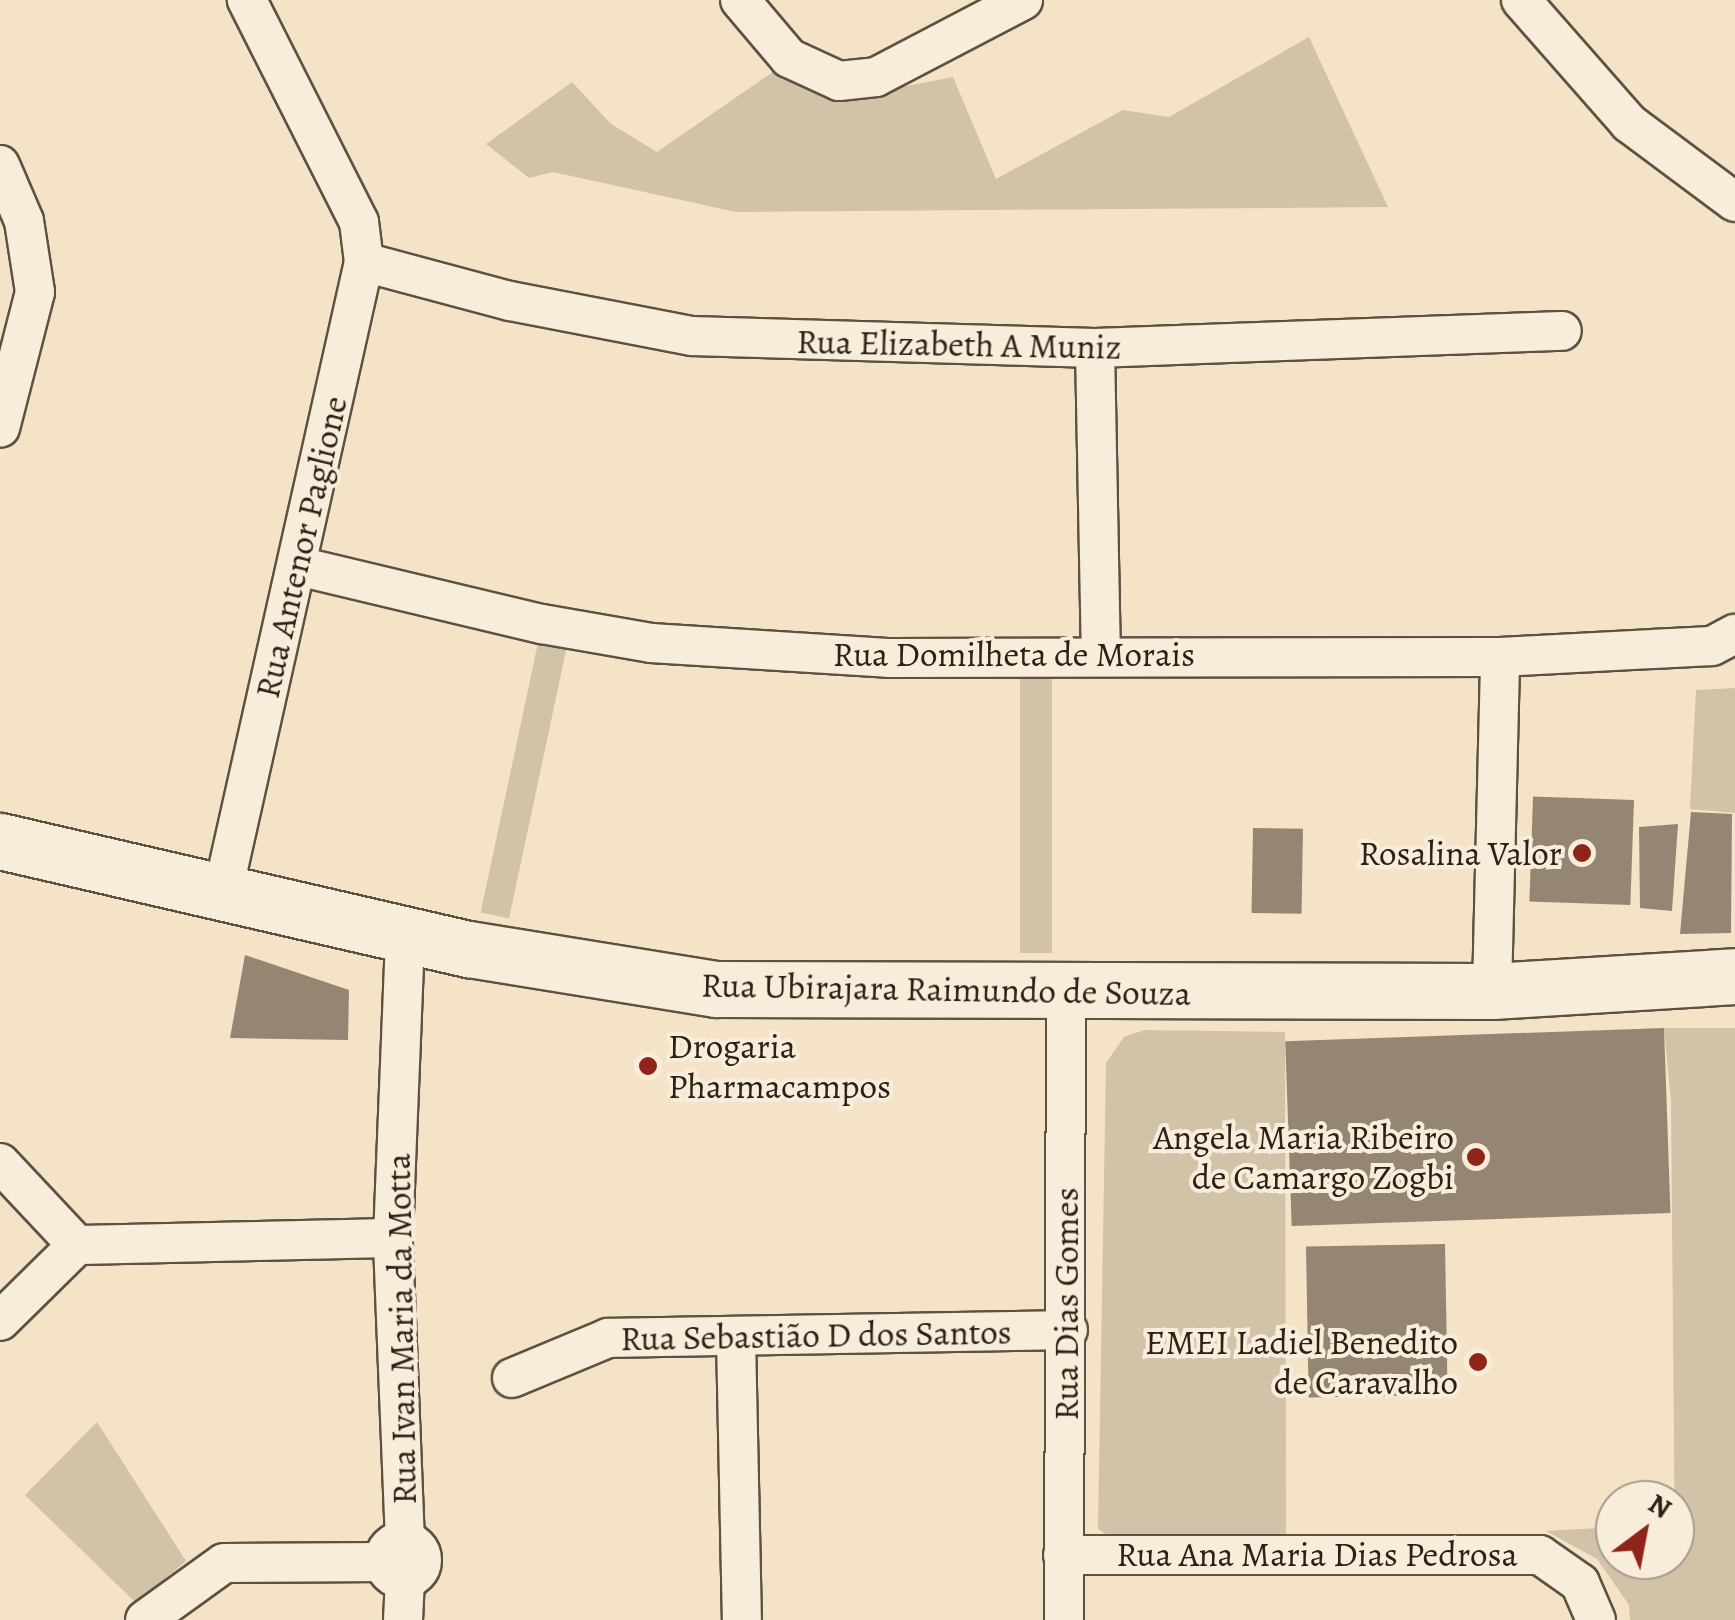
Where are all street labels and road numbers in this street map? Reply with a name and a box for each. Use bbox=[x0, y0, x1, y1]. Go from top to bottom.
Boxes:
street label: Rua Elizabeth A Muniz bbox=[796, 320, 1122, 368]
street label: Rua Antenor Paglione bbox=[246, 392, 356, 702]
street label: Rua Domilheta de Morais bbox=[833, 633, 1195, 675]
street label: Rua Ubirajara Raimundo de Souza bbox=[701, 964, 1191, 1014]
street label: Rua Ivan Maria da Motta bbox=[377, 1153, 425, 1505]
street label: Rua Dias Gomes bbox=[1045, 1187, 1087, 1421]
street label: Rua Sebastião D dos Santos bbox=[620, 1311, 1012, 1359]
street label: Rua Ana Maria Dias Pedrosa bbox=[1116, 1533, 1518, 1575]

